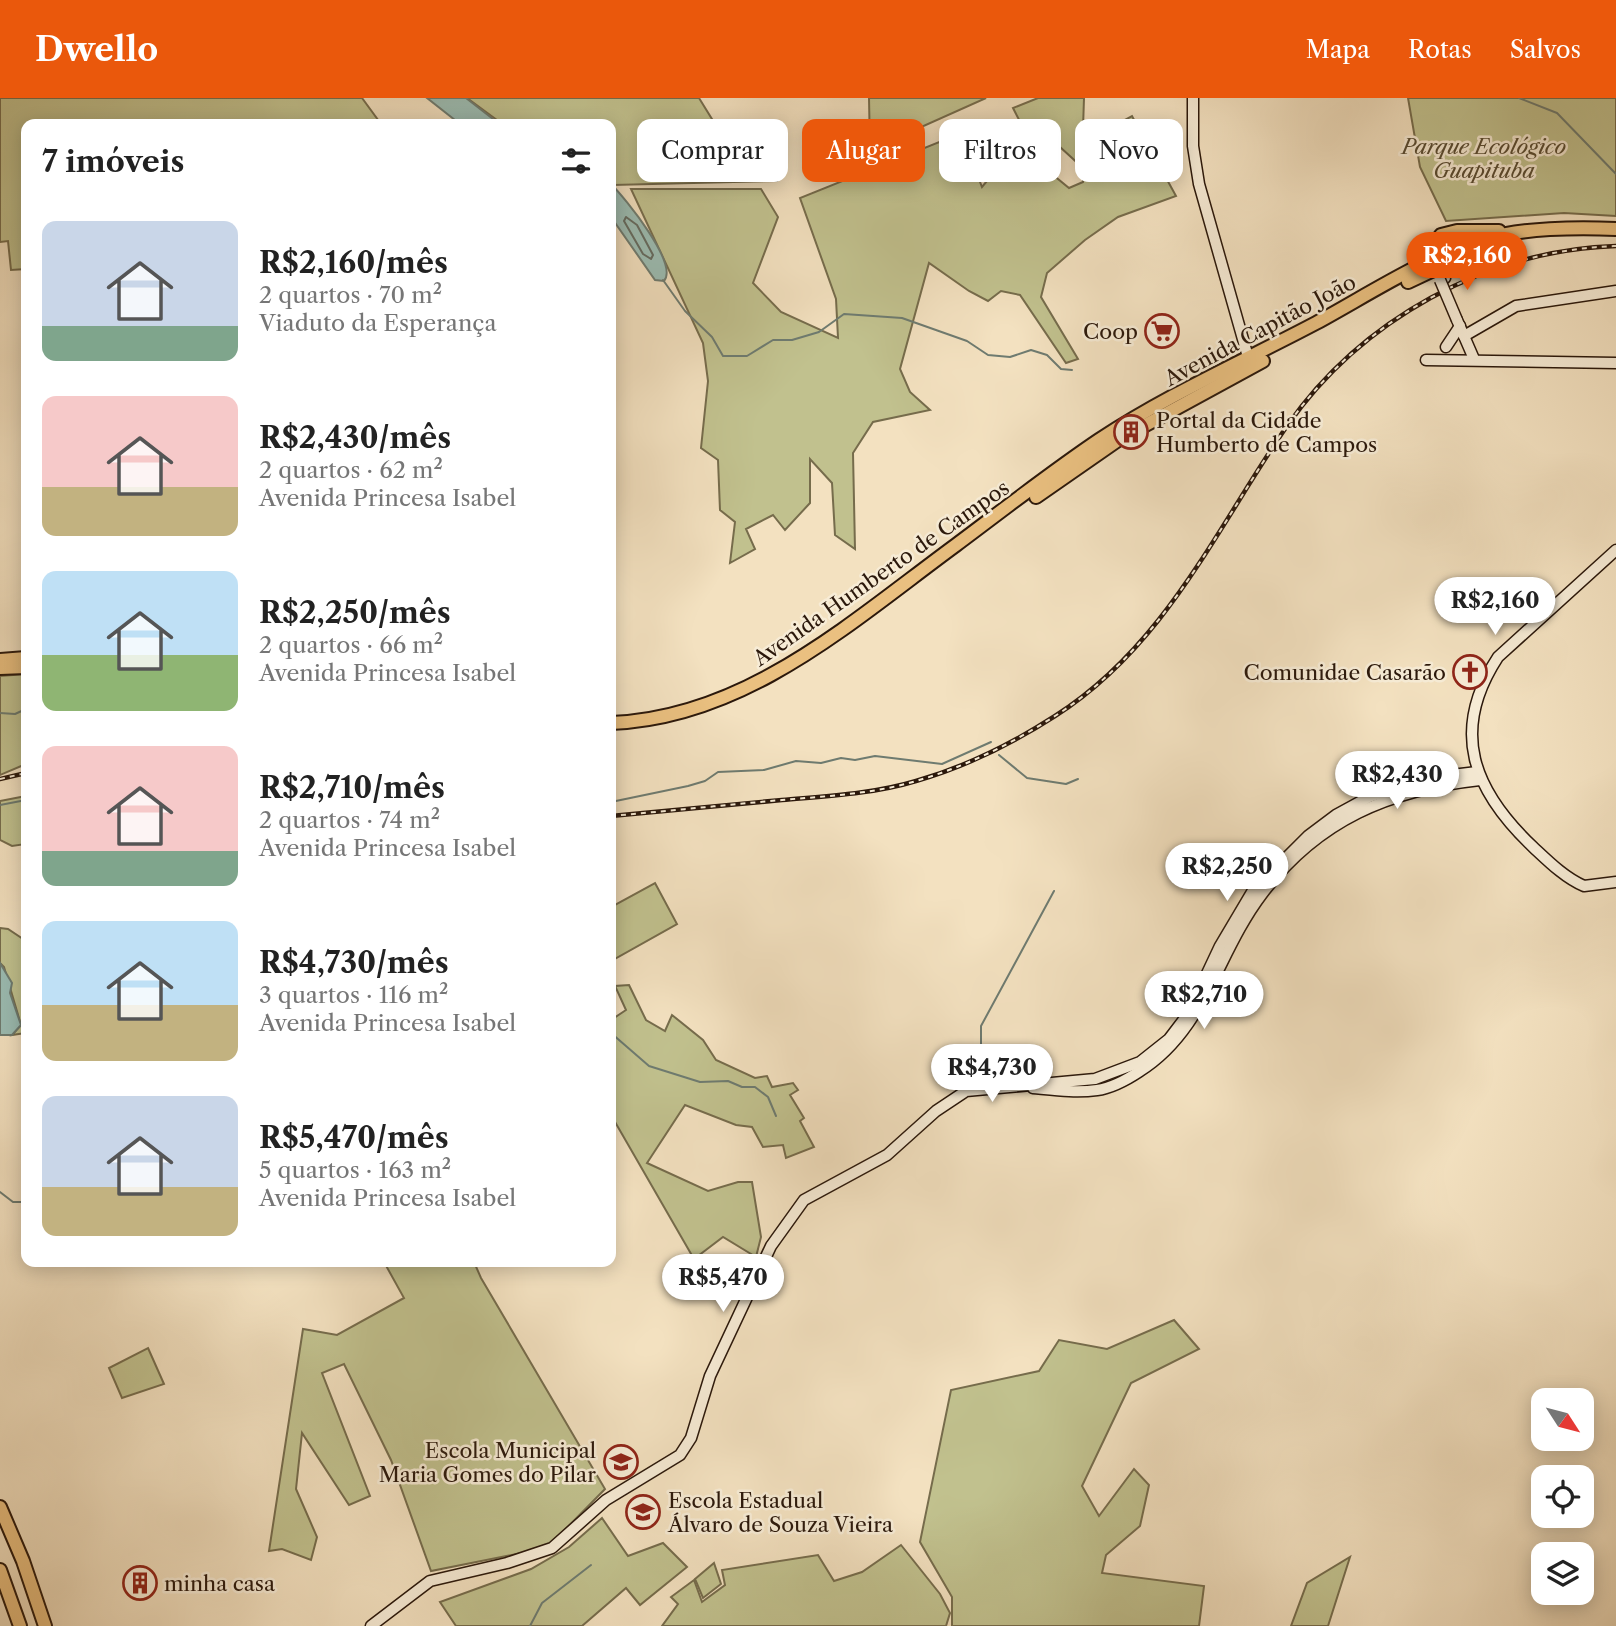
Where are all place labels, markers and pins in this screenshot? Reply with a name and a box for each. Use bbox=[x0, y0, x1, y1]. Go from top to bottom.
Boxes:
pin: R$2,160 bbox=[1402, 232, 1532, 292]
supermarket icon: Coop bbox=[1143, 312, 1181, 350]
place label: Coop bbox=[1083, 319, 1138, 344]
place label: Portal da Cidade Humberto de Campos bbox=[1156, 408, 1377, 457]
building icon: Portal da Cidade Humberto de Campos bbox=[1112, 413, 1150, 451]
pin: R$2,160 bbox=[1430, 578, 1560, 637]
church icon: Comunidae Casarão bbox=[1451, 653, 1489, 691]
place label: Comunidae Casarão bbox=[1243, 660, 1446, 685]
pin: R$2,430 bbox=[1332, 752, 1462, 811]
pin: R$2,250 bbox=[1162, 844, 1292, 903]
pin: R$2,710 bbox=[1139, 972, 1269, 1031]
pin: R$4,730 bbox=[927, 1044, 1057, 1104]
pin: R$5,470 bbox=[658, 1254, 788, 1314]
place label: Escola Municipal Maria Gomes do Pilar bbox=[379, 1438, 596, 1487]
school or university icon: Escola Municipal Maria Gomes do Pilar bbox=[602, 1443, 640, 1481]
place label: Escola Estadual Álvaro de Souza Vieira bbox=[667, 1488, 894, 1537]
school or university icon: Escola Estadual Álvaro de Souza Vieira bbox=[624, 1493, 662, 1531]
building icon: minha casa bbox=[121, 1564, 159, 1602]
place label: minha casa bbox=[164, 1571, 276, 1596]

